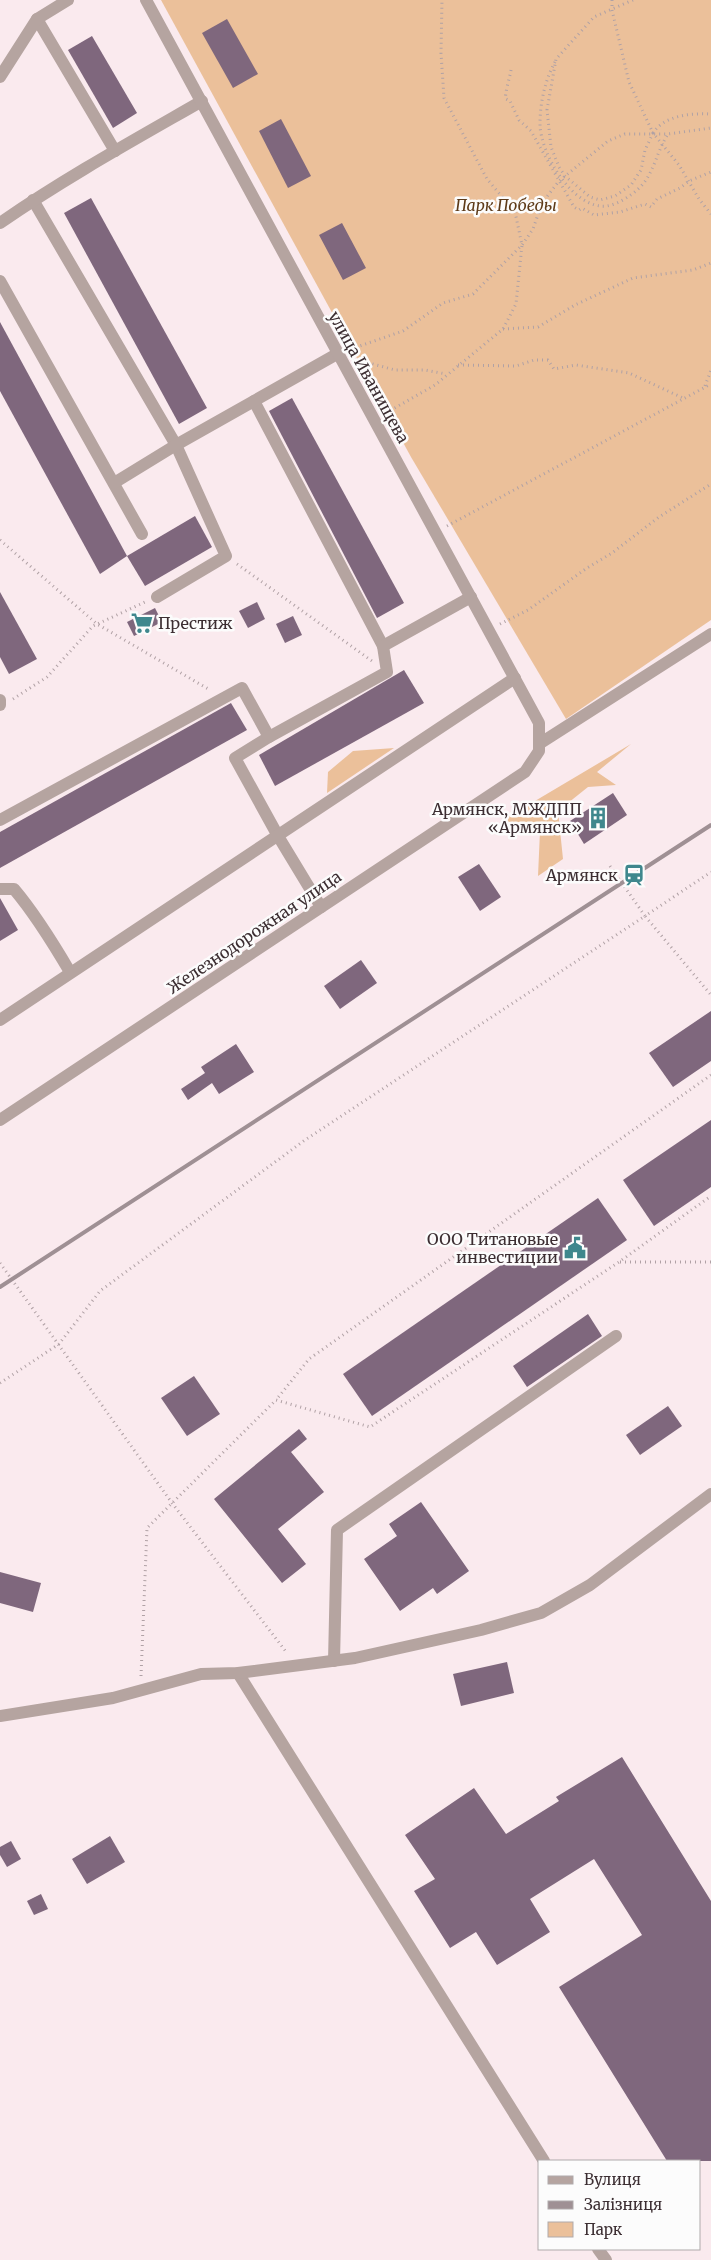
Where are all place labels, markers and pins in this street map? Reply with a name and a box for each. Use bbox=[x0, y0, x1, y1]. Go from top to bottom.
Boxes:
supermarket icon: Престиж bbox=[129, 610, 155, 636]
place label: Престиж bbox=[158, 613, 233, 633]
place label: Армянск, МЖДПП «Армянск» bbox=[431, 799, 582, 837]
building icon: Армянск, МЖДПП «Армянск» bbox=[585, 805, 611, 831]
station icon: Армянск bbox=[621, 862, 647, 888]
place label: Армянск bbox=[545, 865, 618, 885]
place label: ООО Титановые инвестиции bbox=[427, 1229, 558, 1267]
public building icon: ООО Титановые инвестиции bbox=[562, 1235, 588, 1261]

